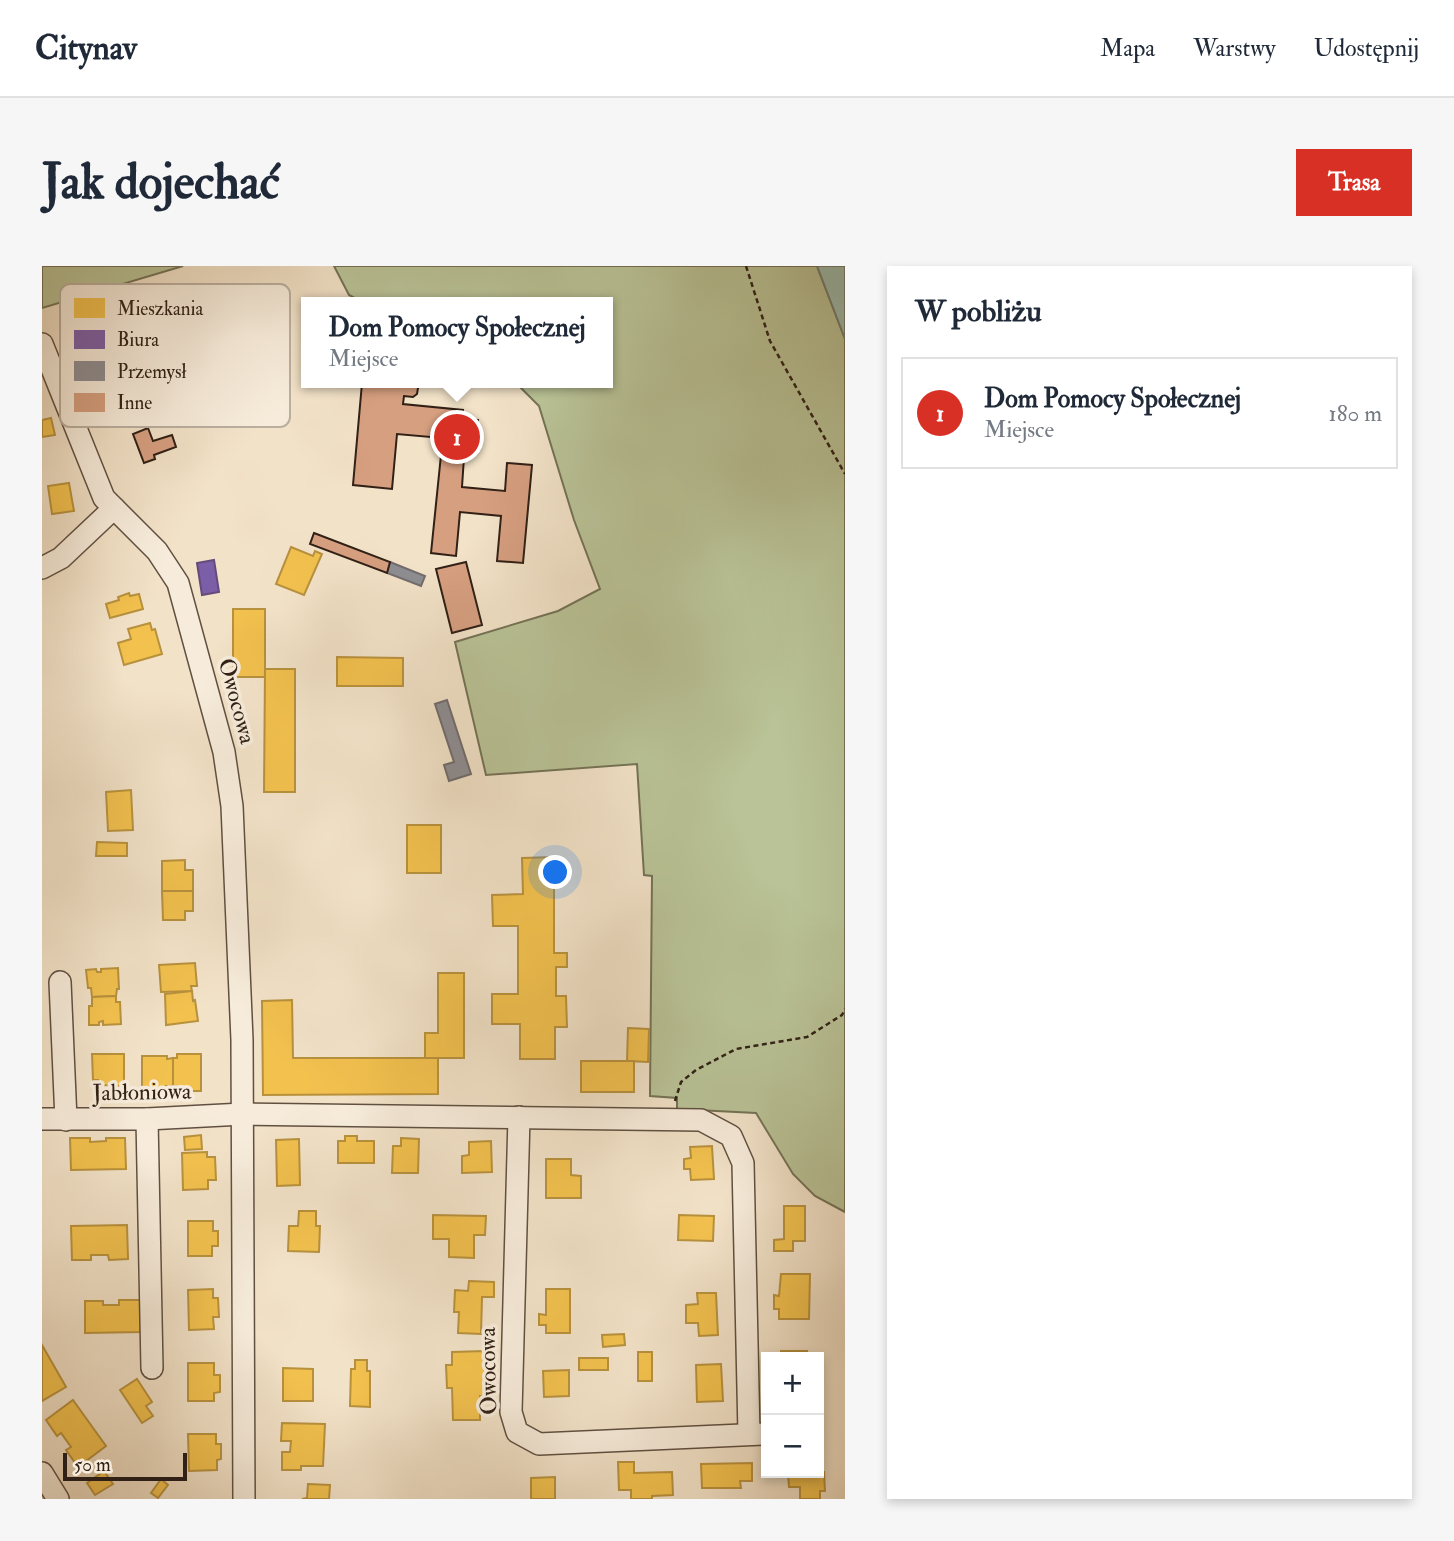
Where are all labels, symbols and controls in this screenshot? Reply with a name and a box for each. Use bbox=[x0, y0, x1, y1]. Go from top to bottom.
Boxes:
text: Citynav bbox=[35, 28, 137, 69]
text: Mapa bbox=[1100, 33, 1155, 64]
text: Warstwy bbox=[1193, 33, 1276, 64]
text: Udostępnij bbox=[1314, 33, 1419, 64]
button: Trasa bbox=[1296, 149, 1412, 216]
text: Jak dojechać bbox=[42, 152, 280, 213]
legend bbox=[60, 284, 290, 427]
text: W pobliżu bbox=[915, 293, 1042, 330]
text: Mieszkania bbox=[117, 297, 204, 321]
popup bbox=[301, 297, 613, 388]
text: Dom Pomocy Społecznej bbox=[328, 312, 586, 344]
text: Biura bbox=[117, 328, 159, 352]
text: Miejsce bbox=[328, 344, 398, 373]
text: Przemysł bbox=[117, 360, 186, 384]
text: Dom Pomocy Społecznej bbox=[984, 383, 1241, 415]
text: Inne bbox=[117, 391, 152, 415]
text: 1 bbox=[936, 399, 944, 428]
text: 180 m bbox=[1329, 399, 1382, 428]
pin: 1 bbox=[434, 411, 480, 463]
text: Miejsce bbox=[984, 415, 1054, 444]
street label: Owocowa bbox=[212, 655, 262, 748]
your location bbox=[538, 855, 572, 889]
street label: Jabłoniowa bbox=[91, 1077, 192, 1107]
street label: Owocowa bbox=[473, 1326, 503, 1415]
map controls bbox=[761, 1352, 824, 1478]
button: + bbox=[761, 1352, 824, 1415]
button: − bbox=[761, 1415, 824, 1478]
scale bar bbox=[63, 1450, 187, 1482]
text: 50 m bbox=[74, 1453, 111, 1477]

